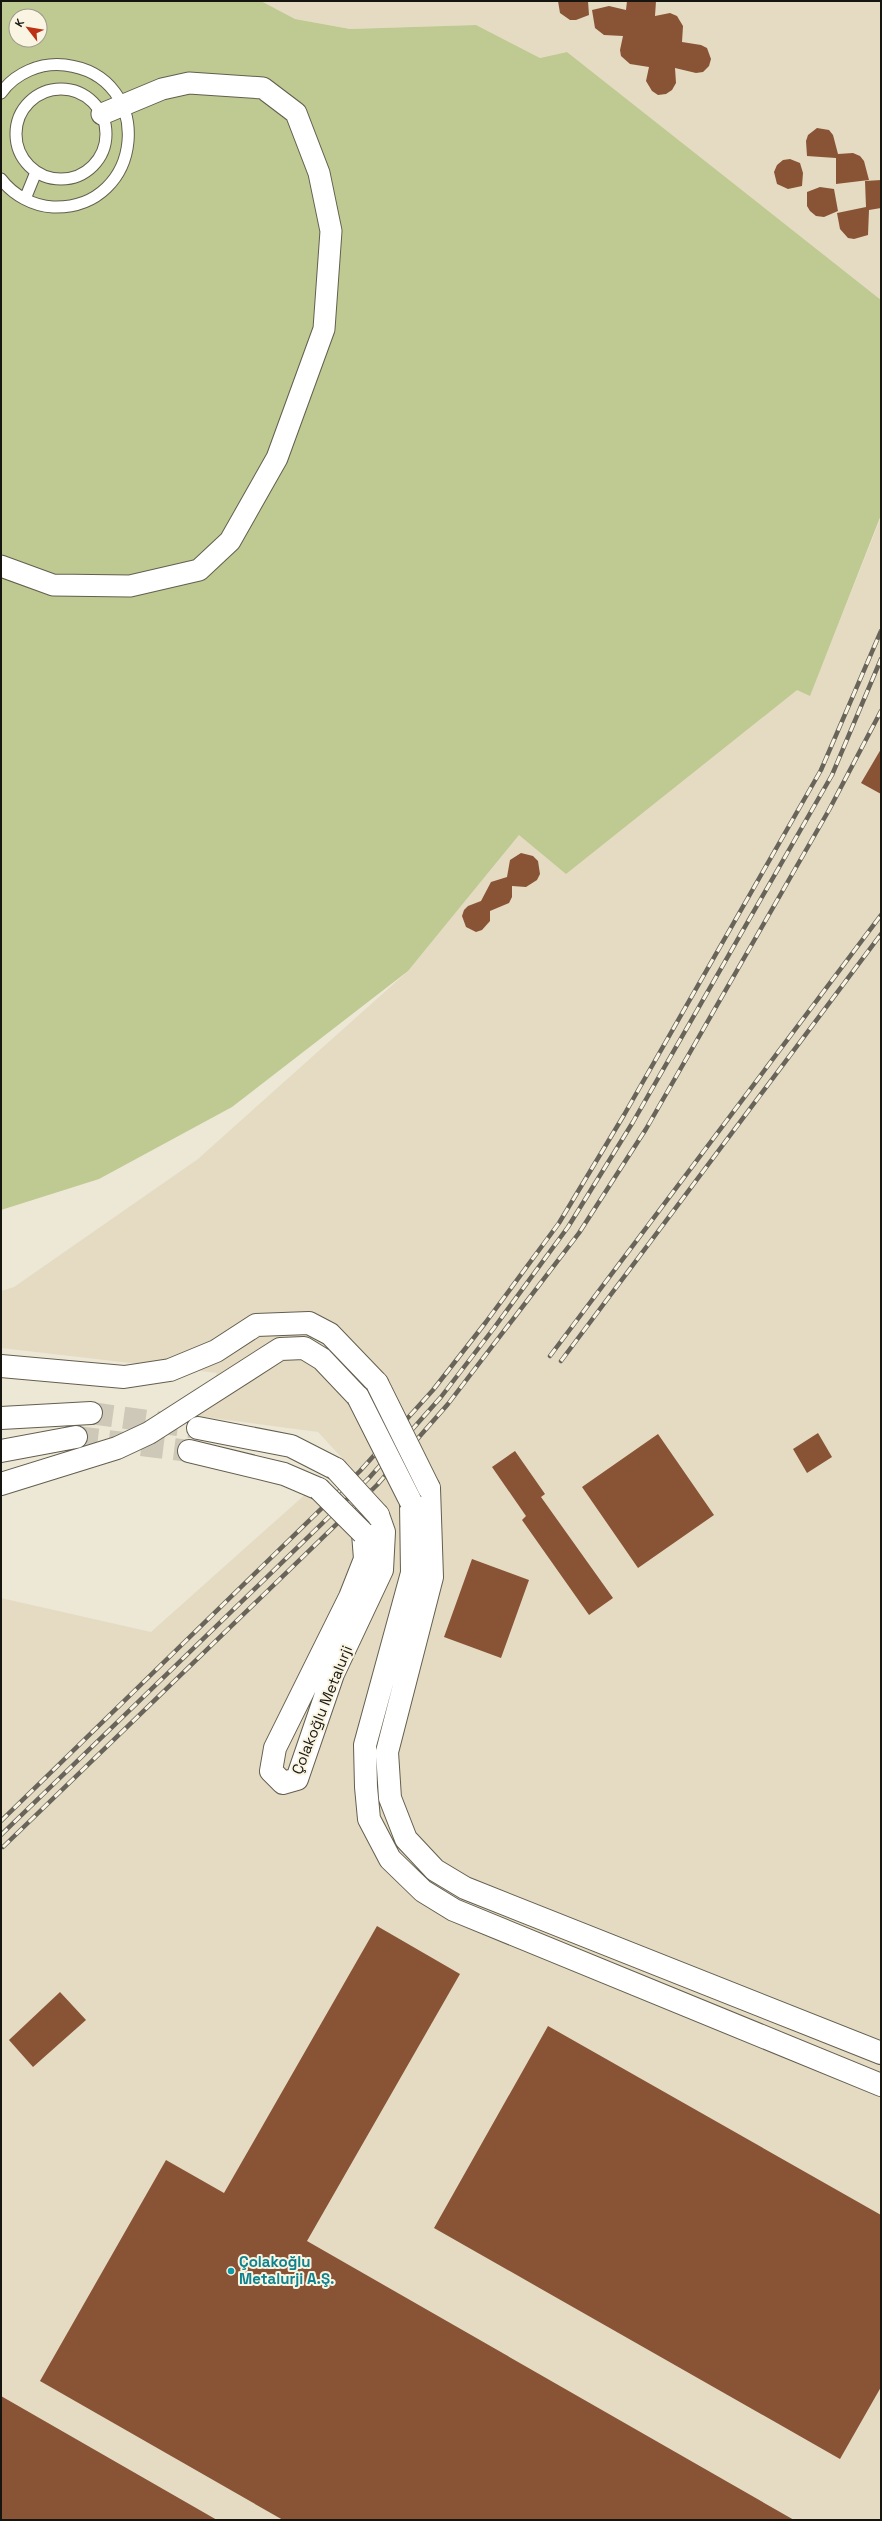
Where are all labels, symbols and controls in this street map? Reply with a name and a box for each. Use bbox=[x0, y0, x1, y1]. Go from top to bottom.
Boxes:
north arrow bbox=[8, 8, 48, 48]
text: K bbox=[12, 16, 27, 29]
street label: Çolakoğlu Metalurji bbox=[287, 1643, 356, 1777]
place label: Çolakoğlu Metalurji A.Ş. bbox=[239, 2252, 335, 2288]
marker: Çolakoğlu Metalurji A.Ş. bbox=[226, 2266, 236, 2276]

